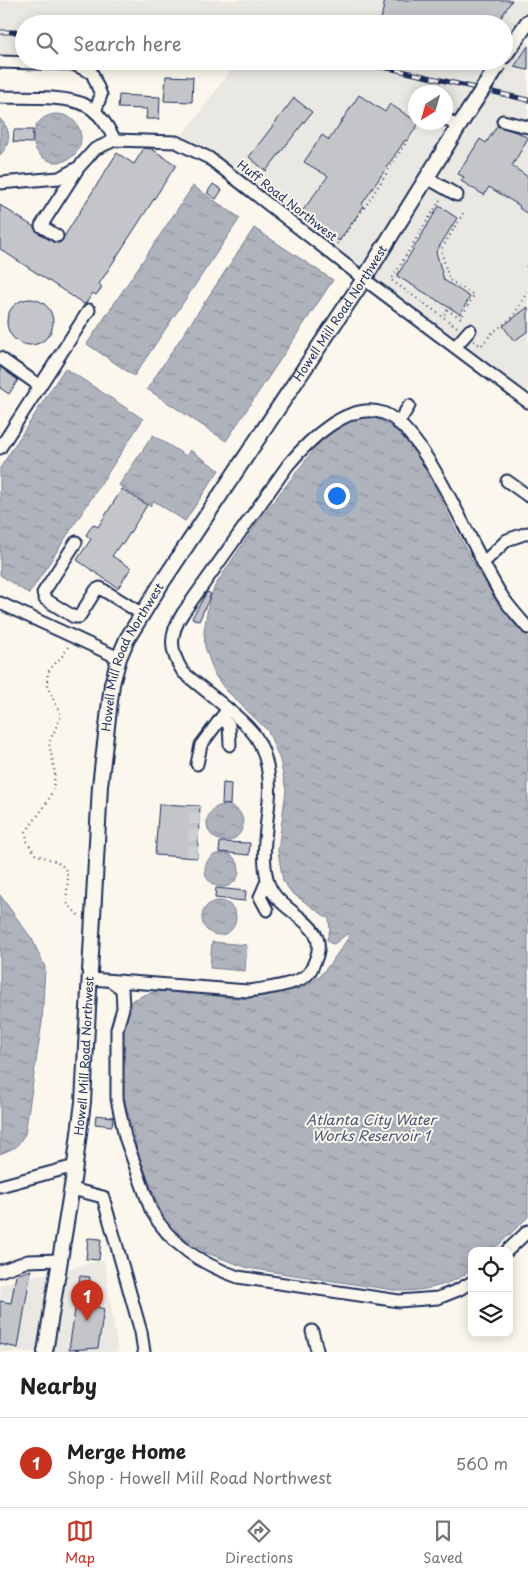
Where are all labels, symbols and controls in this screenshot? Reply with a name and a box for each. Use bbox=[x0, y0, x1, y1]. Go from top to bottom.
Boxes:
search box bbox=[15, 15, 513, 70]
icon: search bbox=[33, 29, 61, 57]
text: Search here bbox=[73, 29, 182, 57]
north arrow bbox=[408, 85, 453, 130]
street label: Huff Road Northwest bbox=[234, 155, 342, 245]
street label: Howell Mill Road Northwest bbox=[288, 241, 391, 385]
your location bbox=[324, 483, 350, 509]
street label: Howell Mill Road Northwest bbox=[96, 579, 168, 733]
street label: Howell Mill Road Northwest bbox=[69, 975, 98, 1137]
water label: Atlanta City Water Works Reservoir 1 bbox=[306, 1109, 439, 1146]
map controls bbox=[468, 1247, 513, 1337]
button: locate bbox=[468, 1247, 513, 1292]
pin: 1 bbox=[71, 1280, 103, 1321]
button: layers bbox=[468, 1292, 513, 1337]
text: Nearby bbox=[20, 1369, 97, 1401]
text: Merge Home bbox=[67, 1437, 186, 1465]
text: 1 bbox=[32, 1451, 40, 1475]
text: 560 m bbox=[456, 1451, 508, 1475]
text: Shop · Howell Mill Road Northwest bbox=[67, 1465, 332, 1489]
tab: Map bbox=[65, 1517, 95, 1568]
tab: Directions bbox=[225, 1517, 293, 1568]
tab: Saved bbox=[423, 1517, 463, 1568]

